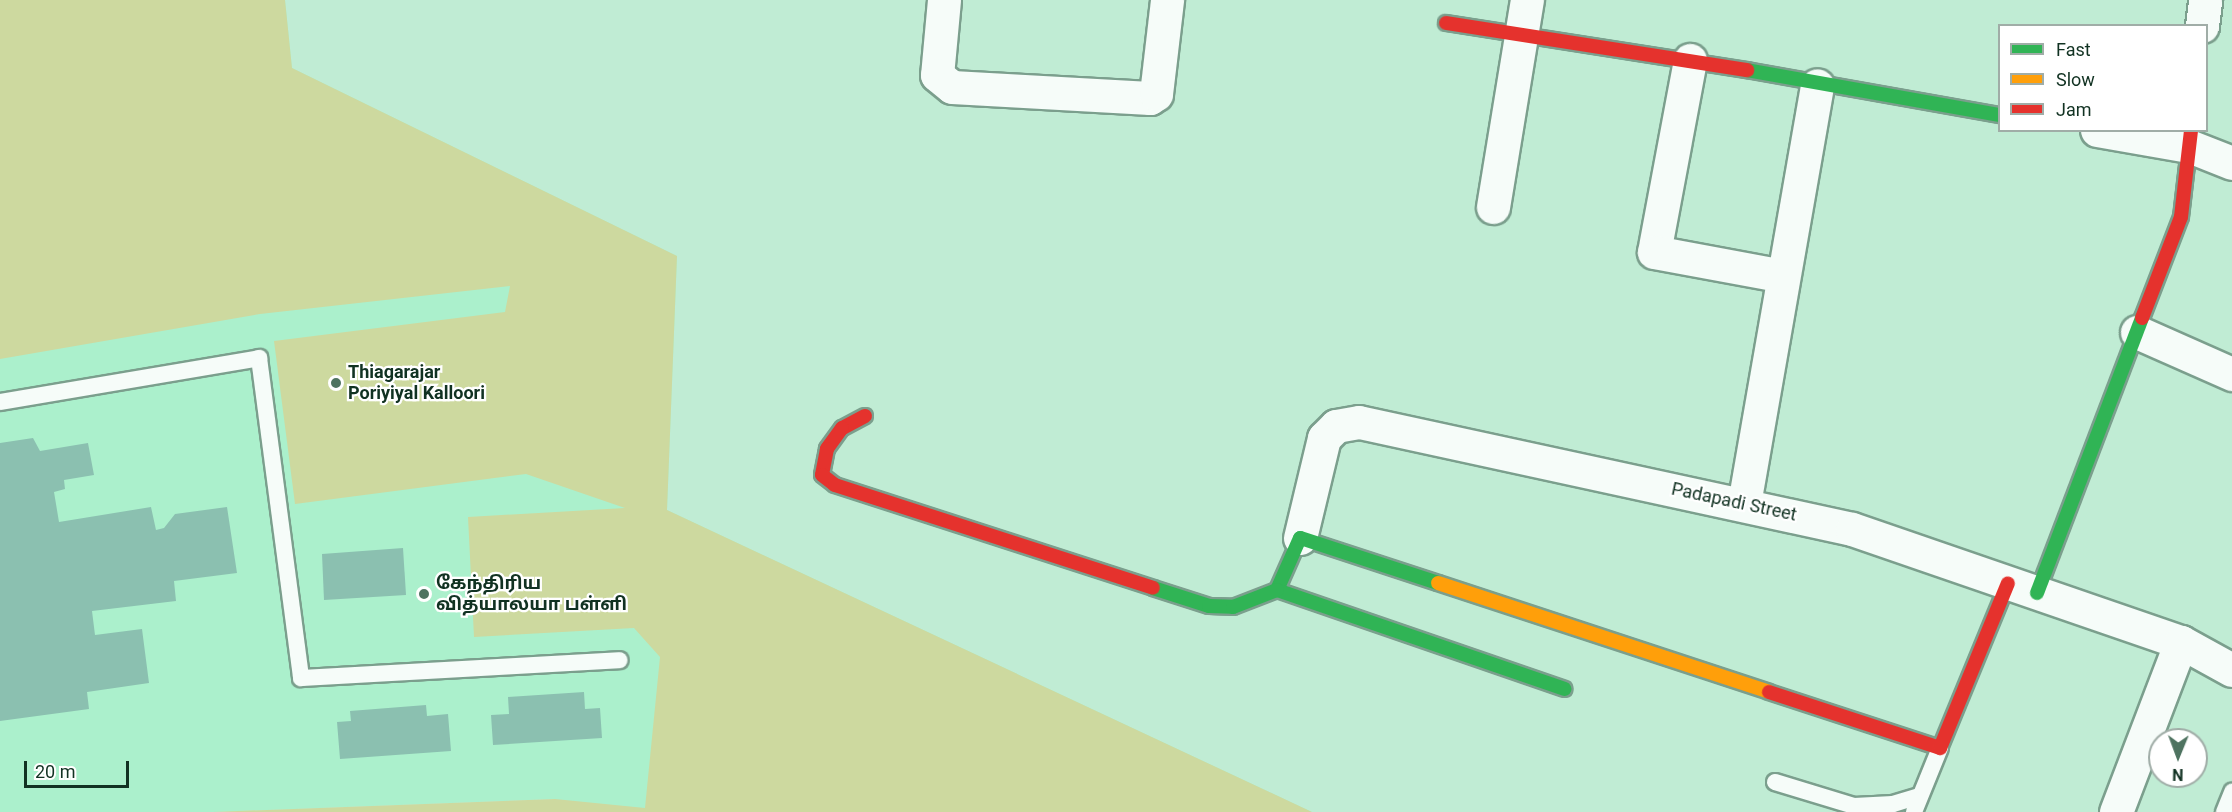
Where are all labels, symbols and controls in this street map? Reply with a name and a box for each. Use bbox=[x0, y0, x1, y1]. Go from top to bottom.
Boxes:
legend bbox=[1998, 24, 2208, 132]
text: Fast bbox=[2056, 39, 2091, 60]
text: Slow bbox=[2056, 69, 2095, 90]
text: Jam bbox=[2056, 99, 2092, 120]
place label: Thiagarajar Poriyiyal Kalloori bbox=[348, 362, 485, 404]
marker: Thiagarajar Poriyiyal Kalloori bbox=[329, 376, 343, 390]
street label: Padapadi Street bbox=[1669, 478, 1799, 526]
place label: கேந்திரிய வித்யாலயா பள்ளி bbox=[436, 573, 627, 616]
marker: கேந்திரிய வித்யாலயா பள்ளி bbox=[417, 587, 431, 601]
north arrow bbox=[2148, 728, 2208, 788]
scale bar bbox=[27, 749, 132, 787]
text: 20 m bbox=[35, 761, 75, 782]
text: N bbox=[2172, 765, 2184, 784]

